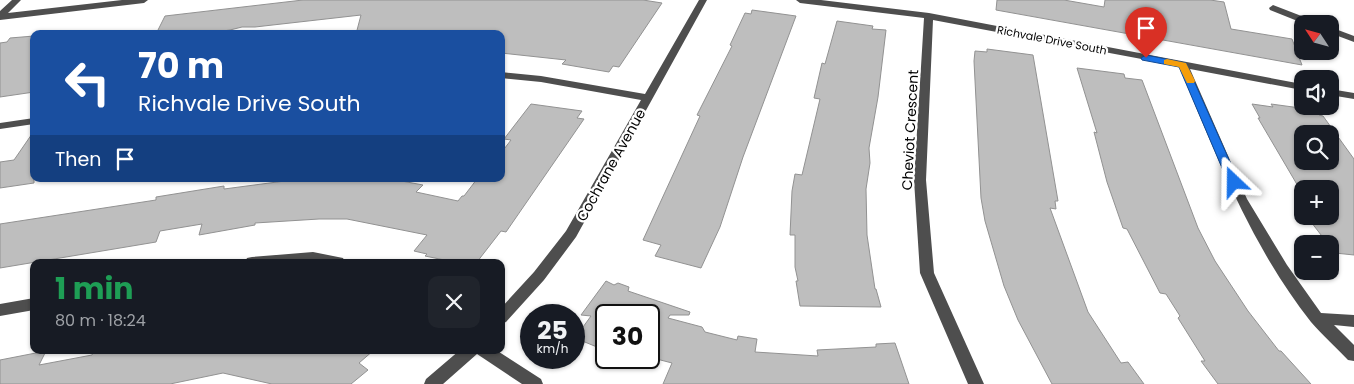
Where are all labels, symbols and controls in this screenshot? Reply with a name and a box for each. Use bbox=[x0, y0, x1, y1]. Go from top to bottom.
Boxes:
pin bbox=[1125, 7, 1167, 58]
icon: arrive bbox=[1132, 14, 1160, 42]
north arrow bbox=[1294, 15, 1339, 60]
map controls bbox=[1294, 15, 1339, 280]
street label: Richvale Drive South bbox=[996, 22, 1108, 58]
text: 70 m bbox=[138, 41, 224, 90]
icon: left bbox=[55, 50, 120, 115]
street label: Cheviot Crescent bbox=[897, 69, 923, 191]
button: sound bbox=[1294, 70, 1339, 115]
text: Richvale Drive South bbox=[138, 88, 361, 119]
street label: Cochrane Avenue bbox=[572, 105, 650, 225]
button: search bbox=[1294, 125, 1339, 170]
icon: arrive bbox=[111, 145, 139, 173]
text: Then bbox=[55, 146, 101, 173]
position arrow bbox=[1207, 155, 1259, 207]
button: + bbox=[1294, 180, 1339, 225]
button: − bbox=[1294, 235, 1339, 280]
text: 1 min bbox=[55, 267, 133, 310]
button: close bbox=[428, 276, 480, 328]
speed limit sign: 30 bbox=[595, 304, 660, 369]
text: 80 m · 18:24 bbox=[55, 309, 146, 332]
text: 25 bbox=[537, 313, 568, 348]
text: km/h bbox=[537, 340, 568, 357]

